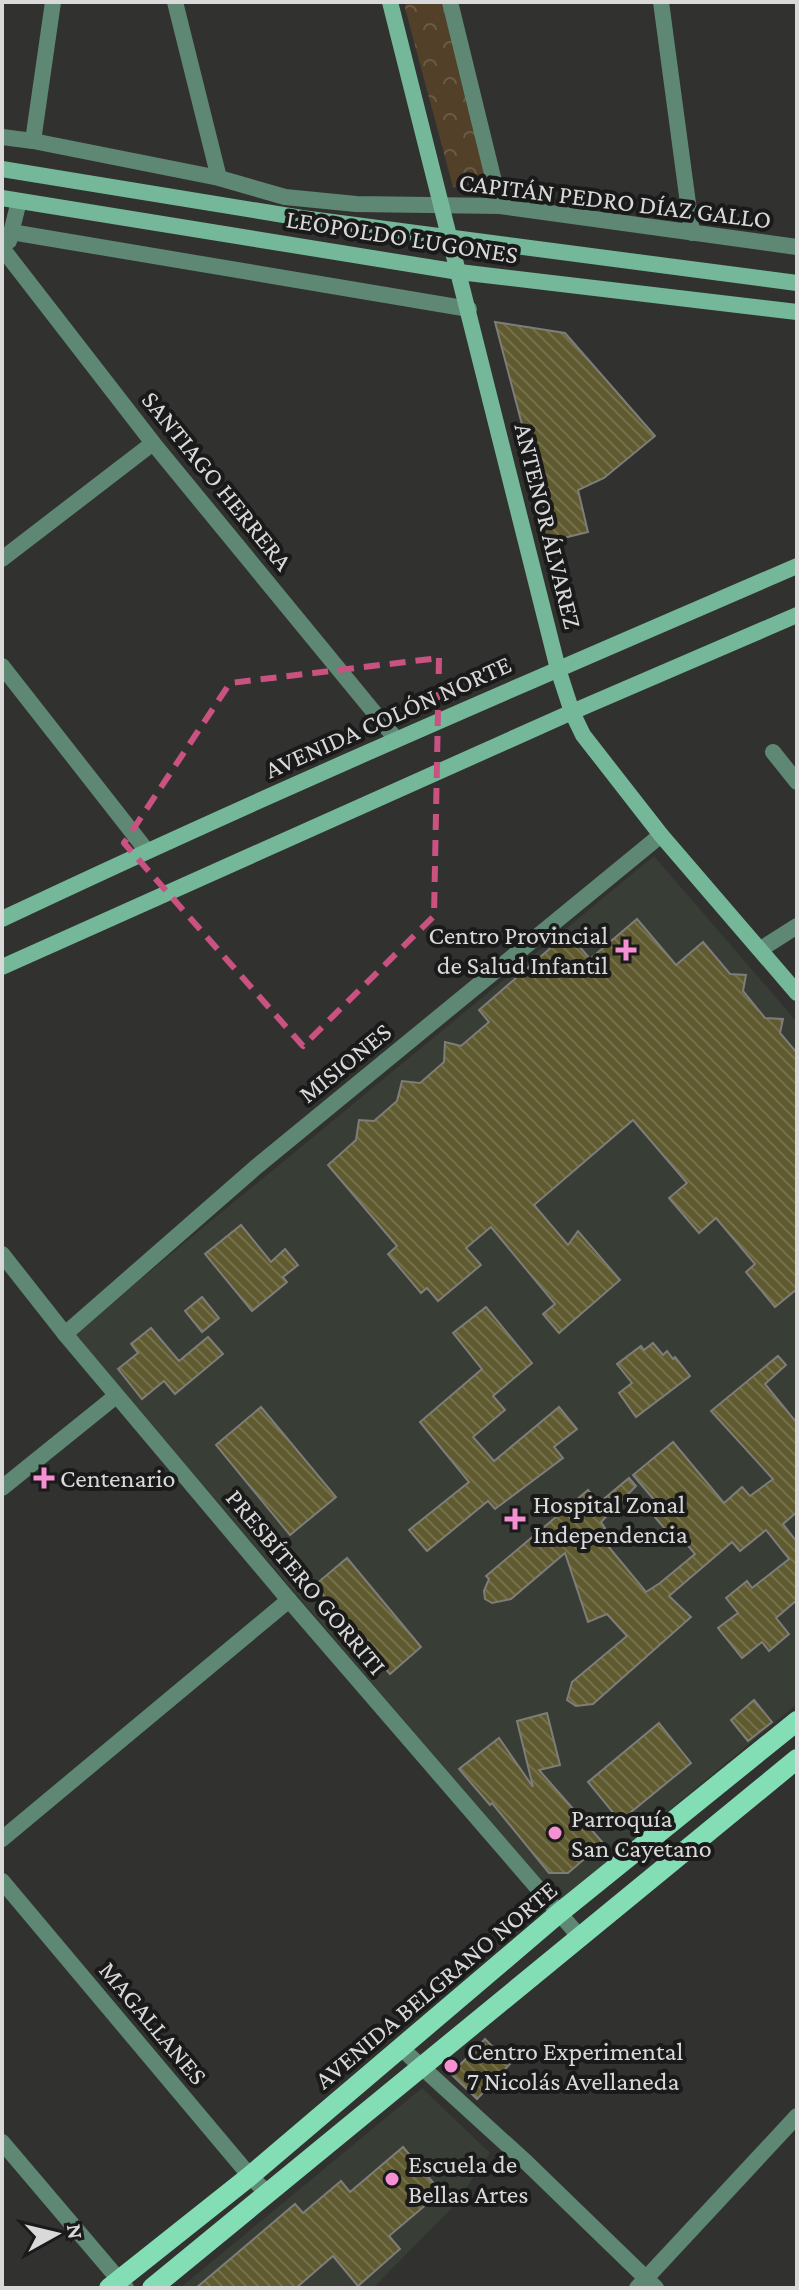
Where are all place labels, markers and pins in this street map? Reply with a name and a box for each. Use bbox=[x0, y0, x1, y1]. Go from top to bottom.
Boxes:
place label: Centro Provincial de Salud Infantil bbox=[428, 921, 608, 980]
marker: Centro Provincial de Salud Infantil bbox=[615, 939, 637, 961]
place label: Centenario bbox=[60, 1464, 175, 1493]
marker: Centenario bbox=[35, 1469, 53, 1487]
place label: Hospital Zonal Independencia bbox=[533, 1490, 688, 1549]
marker: Hospital Zonal Independencia bbox=[504, 1508, 526, 1530]
place label: Parroquía San Cayetano bbox=[571, 1804, 712, 1863]
marker: Parroquía San Cayetano bbox=[546, 1824, 564, 1842]
place label: Centro Experimental 7 Nicolás Avellaneda bbox=[467, 2037, 683, 2096]
marker: Centro Experimental 7 Nicolás Avellaneda bbox=[442, 2057, 460, 2075]
place label: Escuela de Bellas Artes bbox=[408, 2150, 529, 2209]
marker: Escuela de Bellas Artes bbox=[383, 2170, 401, 2188]

